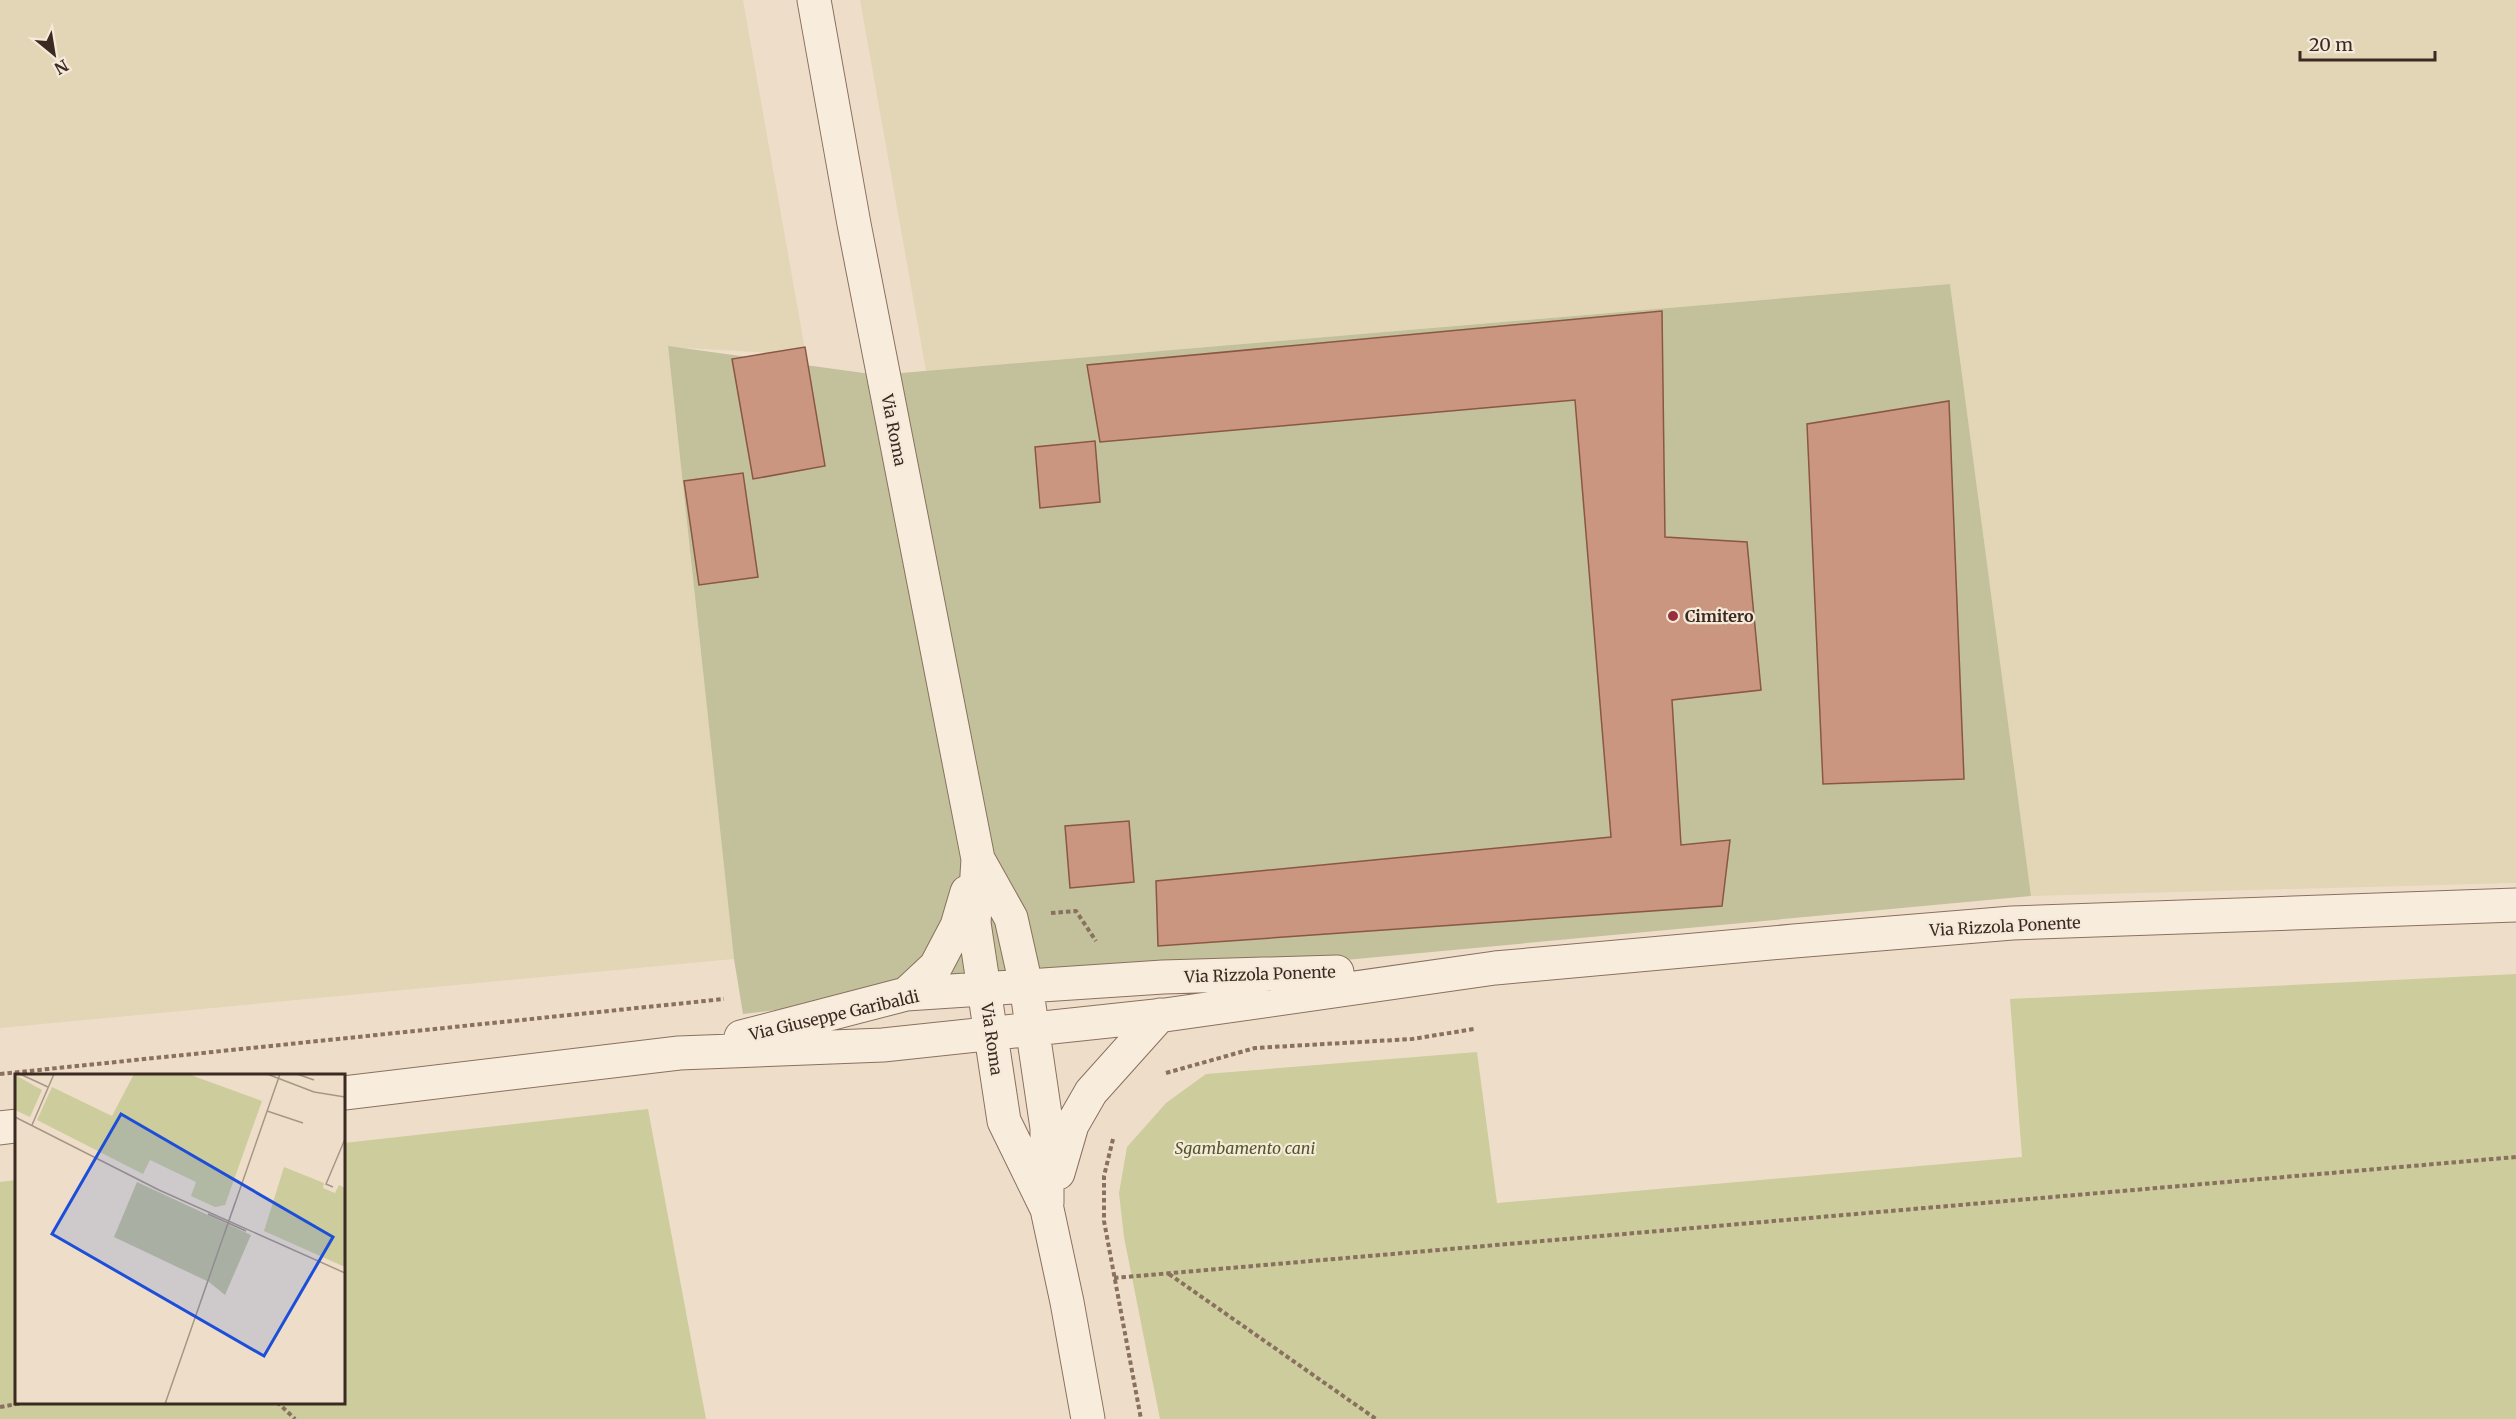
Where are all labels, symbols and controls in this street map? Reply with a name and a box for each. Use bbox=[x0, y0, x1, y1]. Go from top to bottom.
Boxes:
north arrow bbox=[24, 24, 84, 84]
scale bar bbox=[2300, 24, 2435, 62]
text: 20 m bbox=[2309, 33, 2353, 56]
text: N bbox=[51, 55, 72, 79]
street label: Via Roma bbox=[877, 391, 911, 468]
place label: Cimitero bbox=[1685, 606, 1754, 626]
marker: Cimitero bbox=[1666, 609, 1680, 623]
street label: Via Rizzola Ponente bbox=[1928, 912, 2081, 940]
street label: Via Rizzola Ponente bbox=[1183, 961, 1336, 987]
street label: Via Giuseppe Garibaldi bbox=[746, 986, 921, 1045]
street label: Via Roma bbox=[977, 1001, 1007, 1077]
inset map bbox=[15, 1074, 345, 1404]
park label: Sgambamento cani bbox=[1175, 1138, 1315, 1158]

